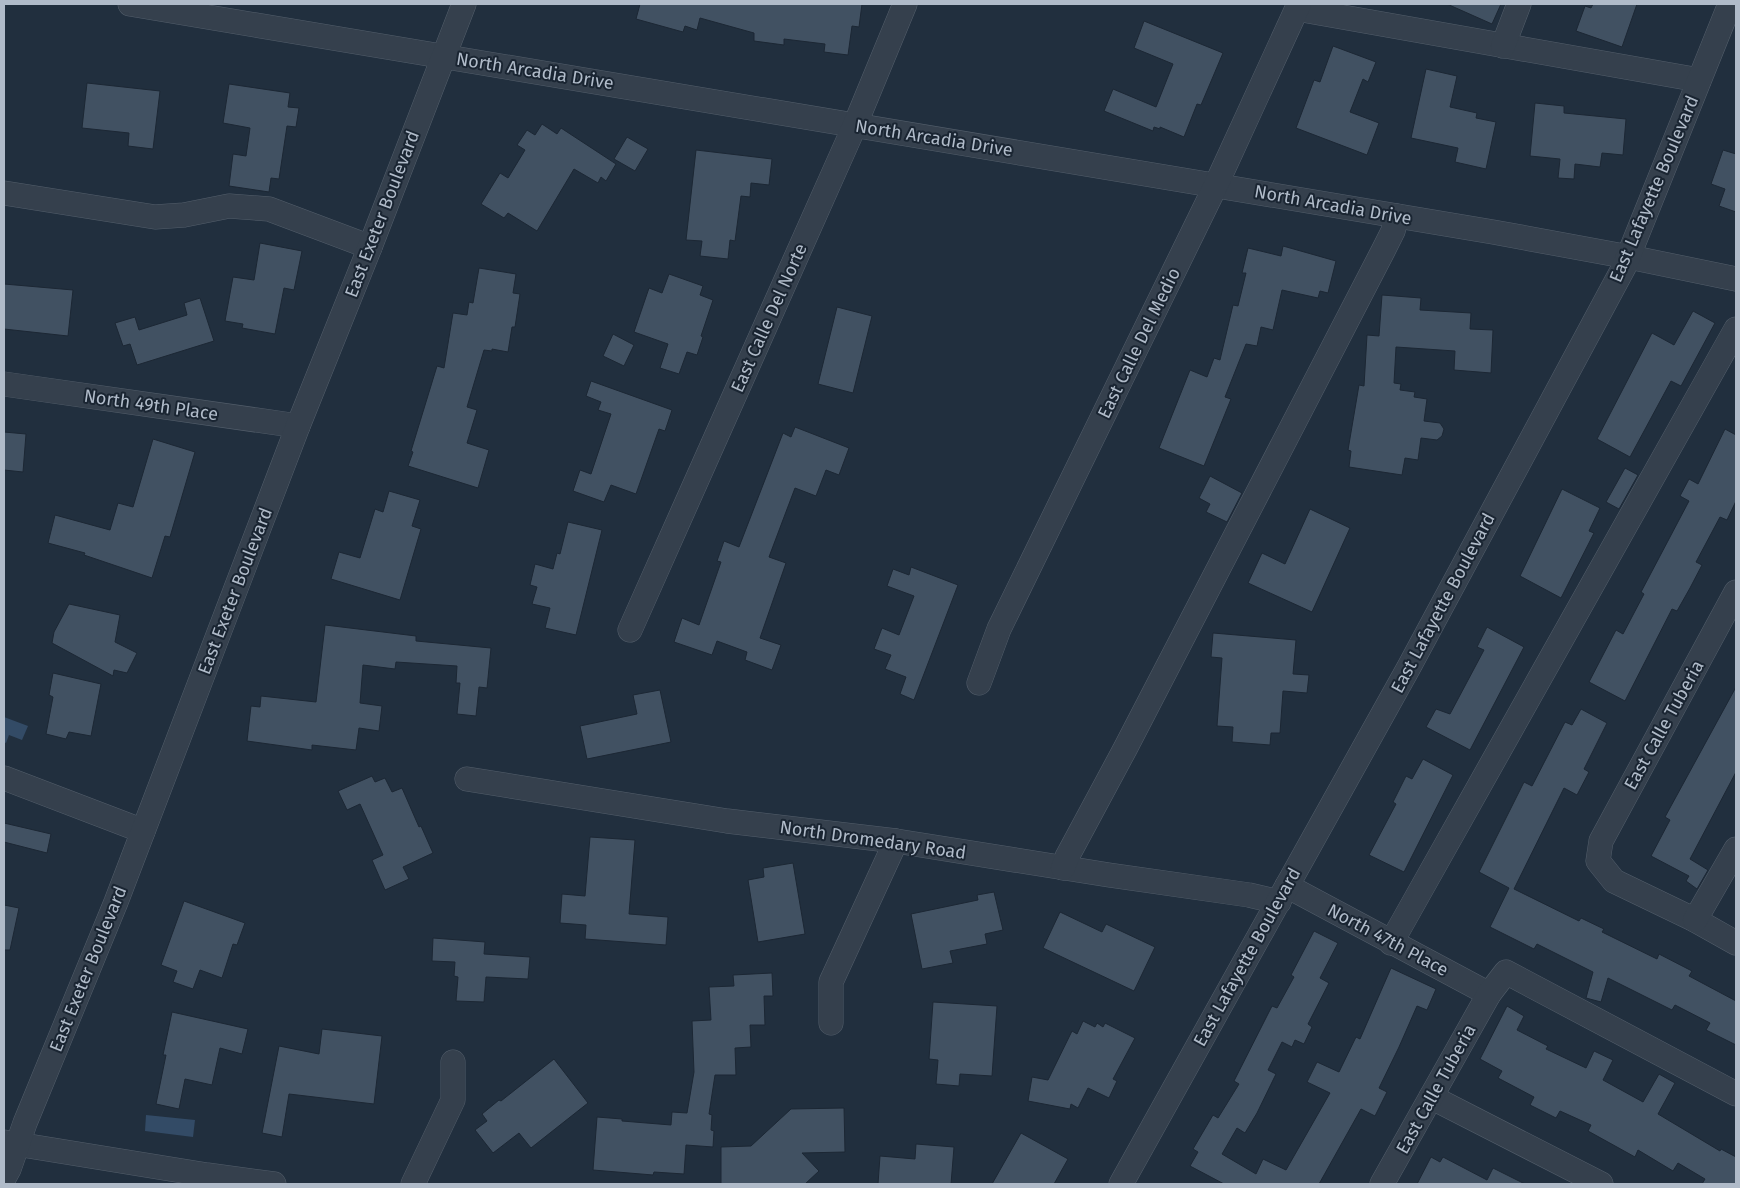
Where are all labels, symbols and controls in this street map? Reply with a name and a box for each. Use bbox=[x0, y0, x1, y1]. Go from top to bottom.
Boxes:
street label: North Arcadia Drive bbox=[455, 48, 615, 94]
street label: East Lafayette Boulevard bbox=[1605, 92, 1703, 286]
street label: North Arcadia Drive bbox=[854, 115, 1014, 161]
street label: East Exeter Boulevard bbox=[340, 128, 424, 300]
street label: North Arcadia Drive bbox=[1253, 180, 1413, 230]
street label: East Calle Del Norte bbox=[726, 240, 812, 396]
street label: East Calle Del Medio bbox=[1093, 264, 1185, 422]
street label: North 49th Place bbox=[82, 385, 220, 425]
street label: East Exeter Boulevard bbox=[193, 505, 277, 677]
street label: East Lafayette Boulevard bbox=[1386, 509, 1500, 697]
street label: East Calle Tuberia bbox=[1619, 656, 1709, 794]
street label: North Dromedary Road bbox=[778, 816, 968, 864]
street label: East Lafayette Boulevard bbox=[1189, 864, 1305, 1050]
street label: East Exeter Boulevard bbox=[45, 883, 131, 1055]
street label: North 47th Place bbox=[1324, 899, 1452, 981]
street label: East Calle Tuberia bbox=[1391, 1020, 1481, 1158]

